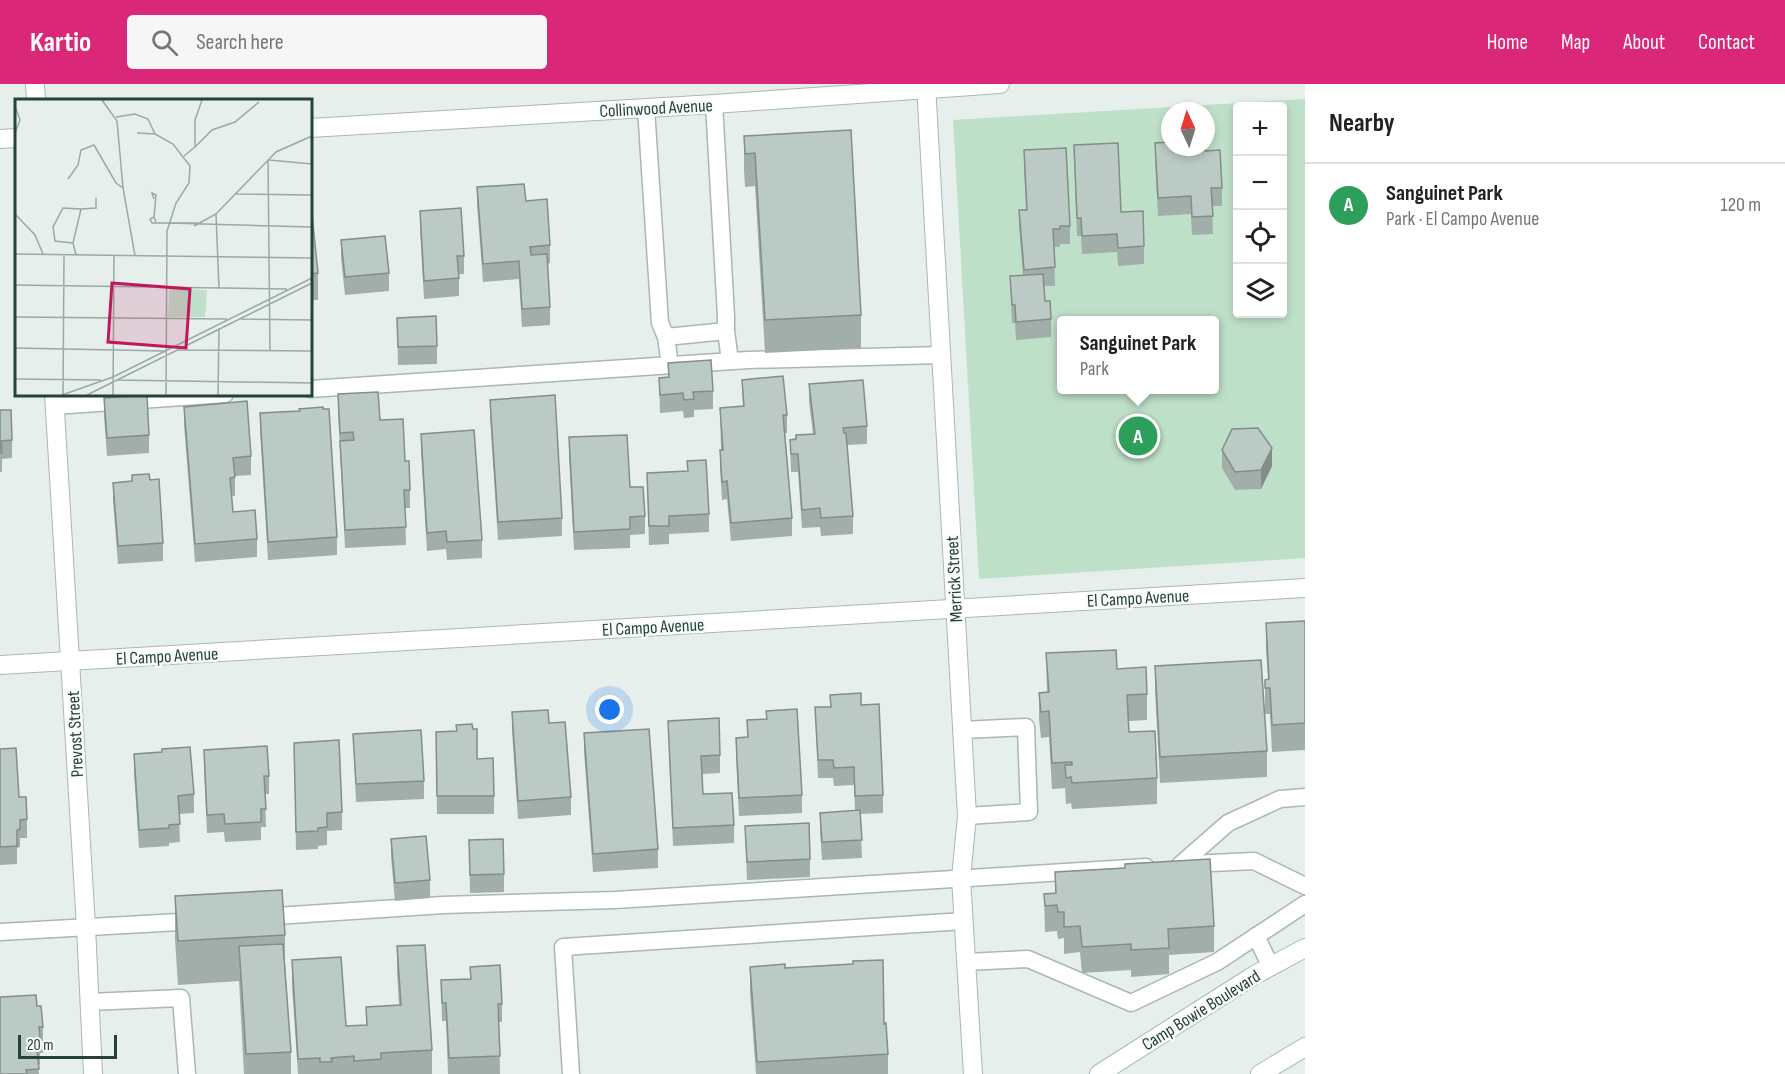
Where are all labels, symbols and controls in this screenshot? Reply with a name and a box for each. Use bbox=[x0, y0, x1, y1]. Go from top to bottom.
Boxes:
search box bbox=[127, 15, 547, 69]
text: Kartio bbox=[30, 26, 91, 59]
icon: search bbox=[148, 26, 181, 59]
text: Search here bbox=[196, 29, 284, 56]
text: Home bbox=[1487, 30, 1528, 55]
text: Map bbox=[1561, 30, 1590, 55]
text: About bbox=[1623, 30, 1665, 55]
text: Contact bbox=[1698, 30, 1755, 55]
street label: Collinwood Avenue bbox=[599, 95, 713, 122]
inset map bbox=[15, 99, 312, 396]
north arrow bbox=[1161, 102, 1215, 156]
map controls bbox=[1233, 102, 1287, 318]
button: + bbox=[1233, 102, 1287, 156]
text: Nearby bbox=[1329, 108, 1395, 139]
button: − bbox=[1233, 156, 1287, 210]
text: Sanguinet Park bbox=[1386, 180, 1503, 207]
text: A bbox=[1344, 193, 1353, 217]
text: 120 m bbox=[1721, 193, 1761, 217]
text: Park · El Campo Avenue bbox=[1386, 207, 1539, 231]
button: locate bbox=[1233, 210, 1287, 264]
button: layers bbox=[1233, 264, 1287, 318]
popup bbox=[1057, 316, 1219, 394]
text: Sanguinet Park bbox=[1080, 330, 1196, 357]
text: Park bbox=[1080, 357, 1109, 381]
pin: A bbox=[1118, 414, 1158, 458]
street label: Merrick Street bbox=[942, 535, 967, 623]
street label: El Campo Avenue bbox=[1086, 585, 1190, 612]
street label: El Campo Avenue bbox=[601, 614, 705, 641]
street label: El Campo Avenue bbox=[115, 643, 219, 670]
street label: Prevost Street bbox=[63, 690, 88, 778]
your location bbox=[595, 695, 624, 724]
street label: Camp Bowie Boulevard bbox=[1138, 966, 1264, 1055]
scale bar bbox=[18, 1032, 117, 1060]
text: 20 m bbox=[27, 1036, 54, 1055]

